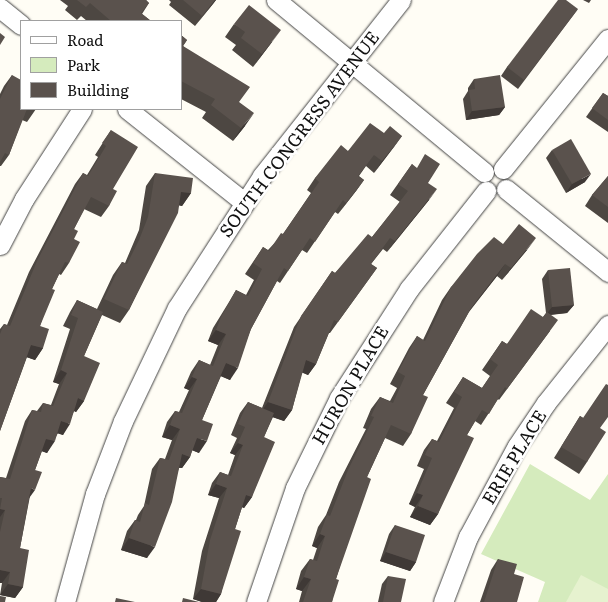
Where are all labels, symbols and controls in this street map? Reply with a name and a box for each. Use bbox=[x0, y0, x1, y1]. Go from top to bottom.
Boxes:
legend bbox=[20, 20, 182, 110]
street label: SOUTH CONGRESS AVENUE bbox=[214, 27, 384, 241]
text: Road bbox=[67, 28, 103, 51]
text: Park bbox=[67, 53, 100, 76]
text: Building bbox=[67, 78, 129, 101]
street label: HURON PLACE bbox=[307, 322, 393, 448]
street label: ERIE PLACE bbox=[477, 406, 551, 508]

